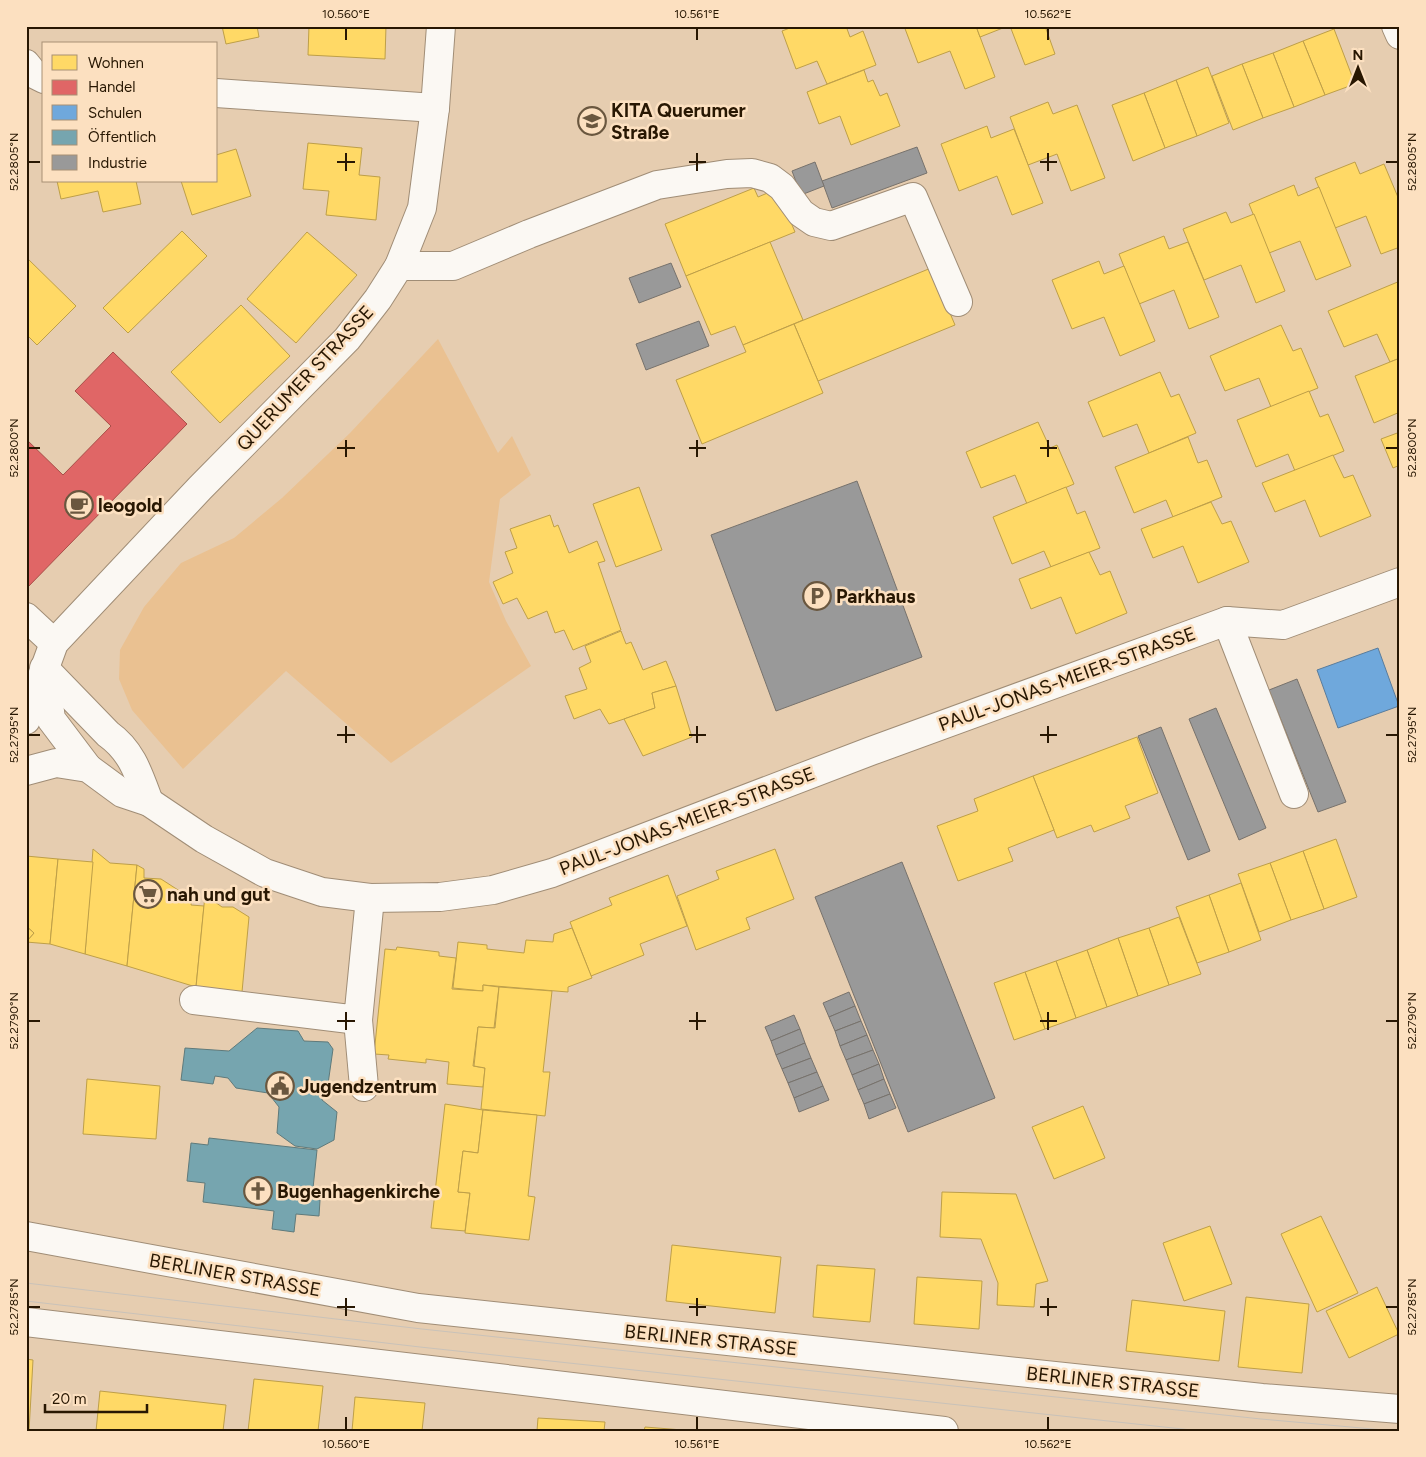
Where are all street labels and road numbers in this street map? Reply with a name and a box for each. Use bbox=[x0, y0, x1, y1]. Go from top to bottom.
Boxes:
street label: QUERUMER STRASSE bbox=[232, 301, 378, 455]
street label: PAUL-JONAS-MEIER-STRASSE bbox=[935, 622, 1199, 736]
street label: PAUL-JONAS-MEIER-STRASSE bbox=[556, 762, 818, 880]
street label: BERLINER STRASSE bbox=[147, 1249, 323, 1301]
street label: BERLINER STRASSE bbox=[623, 1319, 799, 1361]
street label: BERLINER STRASSE bbox=[1025, 1361, 1201, 1403]

